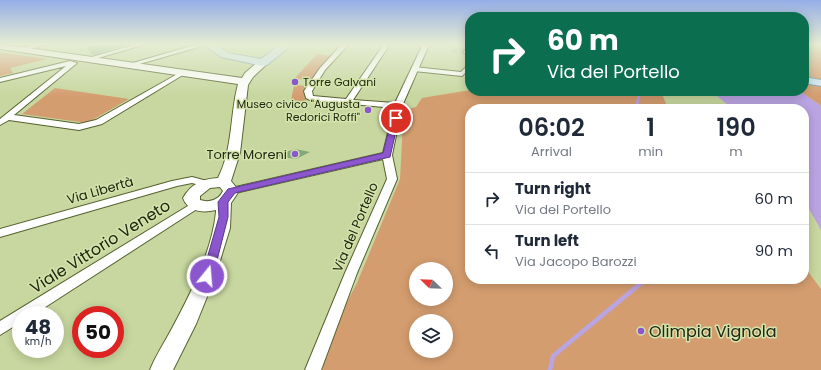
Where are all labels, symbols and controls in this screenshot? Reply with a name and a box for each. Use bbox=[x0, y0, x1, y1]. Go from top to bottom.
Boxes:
text: 60 m bbox=[547, 21, 619, 60]
icon: right bbox=[481, 28, 533, 80]
text: Via del Portello bbox=[547, 59, 680, 84]
place label: Torre Galvani bbox=[303, 74, 376, 90]
marker: Torre Galvani bbox=[290, 77, 300, 87]
place label: Museo civico "Augusta Redorici Roffi" bbox=[237, 96, 360, 125]
pin bbox=[379, 101, 413, 135]
marker: Museo civico "Augusta Redorici Roffi" bbox=[363, 105, 373, 115]
icon: arrive bbox=[385, 107, 407, 129]
text: 06:02 bbox=[518, 111, 585, 144]
text: 1 bbox=[646, 111, 655, 144]
text: 190 bbox=[716, 111, 756, 144]
text: Arrival bbox=[531, 142, 572, 161]
text: min bbox=[638, 142, 663, 161]
text: m bbox=[729, 142, 743, 161]
place label: Torre Moreni bbox=[206, 145, 287, 164]
marker: Torre Moreni bbox=[290, 149, 300, 159]
street label: Via Libertà bbox=[65, 172, 136, 209]
text: Turn right bbox=[515, 178, 591, 199]
street label: Via del Portello bbox=[328, 179, 383, 275]
icon: right bbox=[481, 188, 503, 210]
text: 60 m bbox=[755, 188, 793, 209]
street label: Viale Vittorio Veneto bbox=[26, 194, 175, 299]
text: Via del Portello bbox=[515, 200, 611, 219]
text: Turn left bbox=[515, 230, 579, 251]
icon: left bbox=[481, 240, 503, 262]
text: 90 m bbox=[755, 240, 793, 261]
text: Via Jacopo Barozzi bbox=[515, 252, 637, 271]
position arrow bbox=[186, 255, 228, 297]
north arrow bbox=[409, 262, 453, 306]
map controls bbox=[409, 262, 453, 358]
speed limit sign: 50 bbox=[72, 306, 124, 358]
text: 48 bbox=[25, 313, 51, 341]
button: layers bbox=[409, 314, 453, 358]
place label: Olimpia Vignola bbox=[649, 320, 777, 343]
marker: Olimpia Vignola bbox=[636, 326, 646, 336]
text: km/h bbox=[25, 334, 51, 349]

